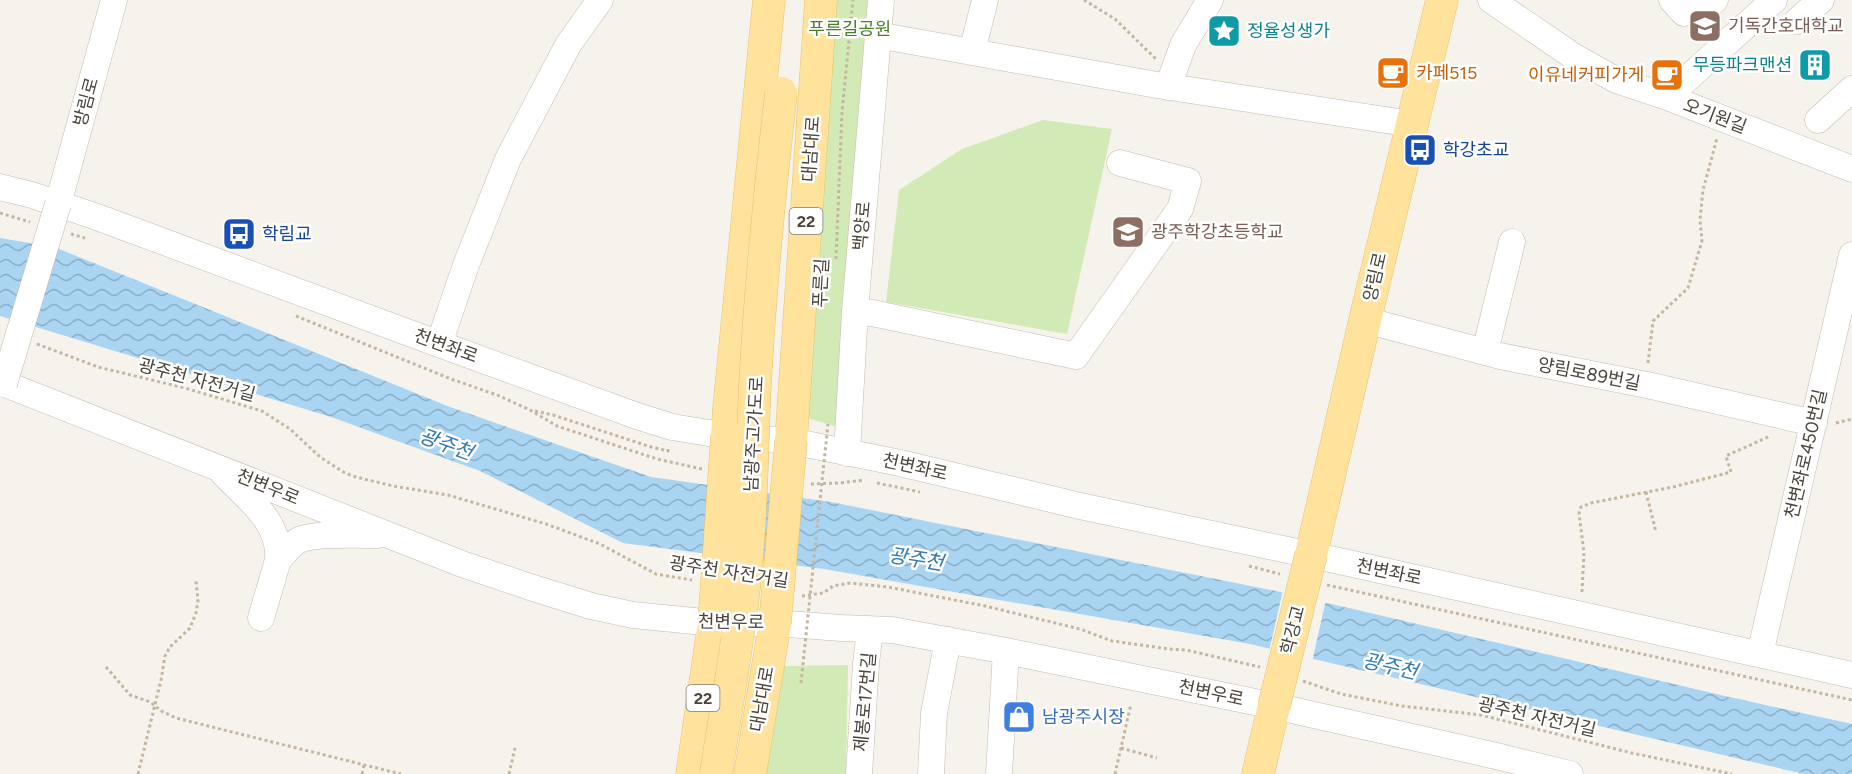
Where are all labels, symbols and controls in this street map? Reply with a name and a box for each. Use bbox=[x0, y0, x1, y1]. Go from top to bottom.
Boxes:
school or university icon: 기독간호대학교 bbox=[1687, 8, 1723, 44]
place icon: 정율성생가 bbox=[1206, 13, 1242, 49]
place label: 기독간호대학교 bbox=[1728, 15, 1844, 37]
park label: 푸른길공원 bbox=[809, 18, 891, 40]
place label: 정율성생가 bbox=[1247, 20, 1330, 42]
building icon: 무등파크맨션 bbox=[1797, 47, 1833, 83]
place label: 무등파크맨션 bbox=[1693, 54, 1792, 76]
cafe icon: 카페515 bbox=[1375, 55, 1411, 91]
cafe icon: 이유네커피가게 bbox=[1649, 57, 1685, 93]
place label: 카페515 bbox=[1416, 62, 1477, 84]
place label: 이유네커피가게 bbox=[1528, 64, 1644, 86]
street label: 방림로 bbox=[69, 75, 103, 129]
street label: 오기원길 bbox=[1680, 94, 1750, 138]
street label: 대남대로 bbox=[798, 115, 824, 183]
bus stop icon: 학강초교 bbox=[1402, 132, 1438, 168]
place label: 학강초교 bbox=[1443, 139, 1509, 161]
street label: 백양로 bbox=[849, 200, 875, 252]
road number: 22 bbox=[790, 208, 822, 234]
school or university icon: 광주학강초등학교 bbox=[1110, 214, 1146, 250]
bus stop icon: 학림교 bbox=[221, 216, 257, 252]
place label: 광주학강초등학교 bbox=[1151, 221, 1283, 243]
place label: 학림교 bbox=[262, 223, 312, 245]
street label: 양림로 bbox=[1359, 250, 1391, 304]
street label: 푸른길 bbox=[809, 258, 833, 308]
street label: 천변좌로 bbox=[411, 324, 481, 368]
street label: 양림로89번길 bbox=[1536, 353, 1642, 395]
street label: 광주천 자전거길 bbox=[136, 354, 258, 406]
street label: 남광주고가도로 bbox=[740, 376, 768, 492]
street label: 천변좌로450번길 bbox=[1780, 387, 1832, 521]
water label: 광주천 bbox=[416, 423, 478, 466]
street label: 천변좌로 bbox=[880, 449, 950, 485]
street label: 천변우로 bbox=[233, 464, 303, 510]
water label: 광주천 bbox=[887, 543, 948, 576]
street label: 광주천 자전거길 bbox=[668, 552, 790, 592]
street label: 천변좌로 bbox=[1354, 554, 1424, 590]
street label: 학강교 bbox=[1276, 603, 1310, 657]
street label: 천변우로 bbox=[698, 610, 764, 634]
water label: 광주천 bbox=[1360, 648, 1422, 684]
street label: 제봉로17번길 bbox=[850, 651, 880, 753]
street label: 대남대로 bbox=[745, 664, 779, 734]
street label: 천변우로 bbox=[1176, 675, 1246, 711]
road number: 22 bbox=[686, 685, 720, 711]
street label: 광주천 자전거길 bbox=[1476, 693, 1598, 741]
shop icon: 남광주시장 bbox=[1001, 699, 1037, 735]
place label: 남광주시장 bbox=[1042, 706, 1125, 728]

